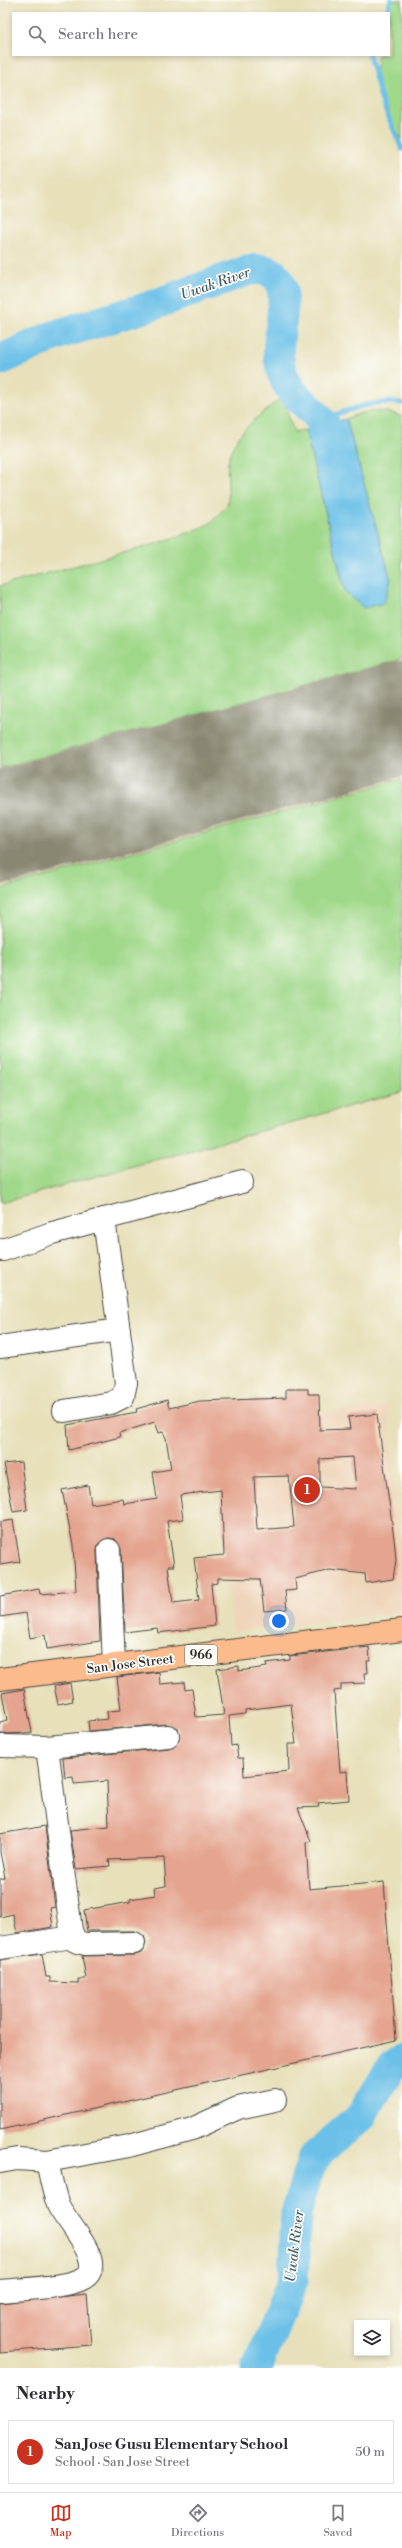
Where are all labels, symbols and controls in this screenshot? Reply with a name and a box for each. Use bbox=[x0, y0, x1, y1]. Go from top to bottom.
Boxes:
search box bbox=[12, 12, 390, 56]
icon: search bbox=[26, 23, 48, 45]
text: Search here bbox=[58, 25, 138, 44]
water label: Uwak River bbox=[178, 263, 254, 304]
pin: 1 bbox=[294, 1475, 320, 1505]
your location bbox=[269, 1611, 289, 1631]
road number: 966 bbox=[185, 1645, 217, 1665]
street label: San Jose Street bbox=[86, 1651, 175, 1677]
water label: Uwak River bbox=[282, 2208, 308, 2283]
map controls bbox=[354, 2320, 390, 2356]
button: layers bbox=[354, 2320, 390, 2356]
text: Nearby bbox=[16, 2383, 75, 2405]
text: San Jose Gusu Elementary School bbox=[55, 2435, 288, 2454]
text: 1 bbox=[27, 2444, 33, 2460]
text: 50 m bbox=[355, 2444, 385, 2460]
text: School · San Jose Street bbox=[55, 2454, 190, 2470]
tab: Map bbox=[50, 2502, 72, 2540]
tab: Directions bbox=[171, 2502, 224, 2540]
tab: Saved bbox=[323, 2502, 352, 2540]

